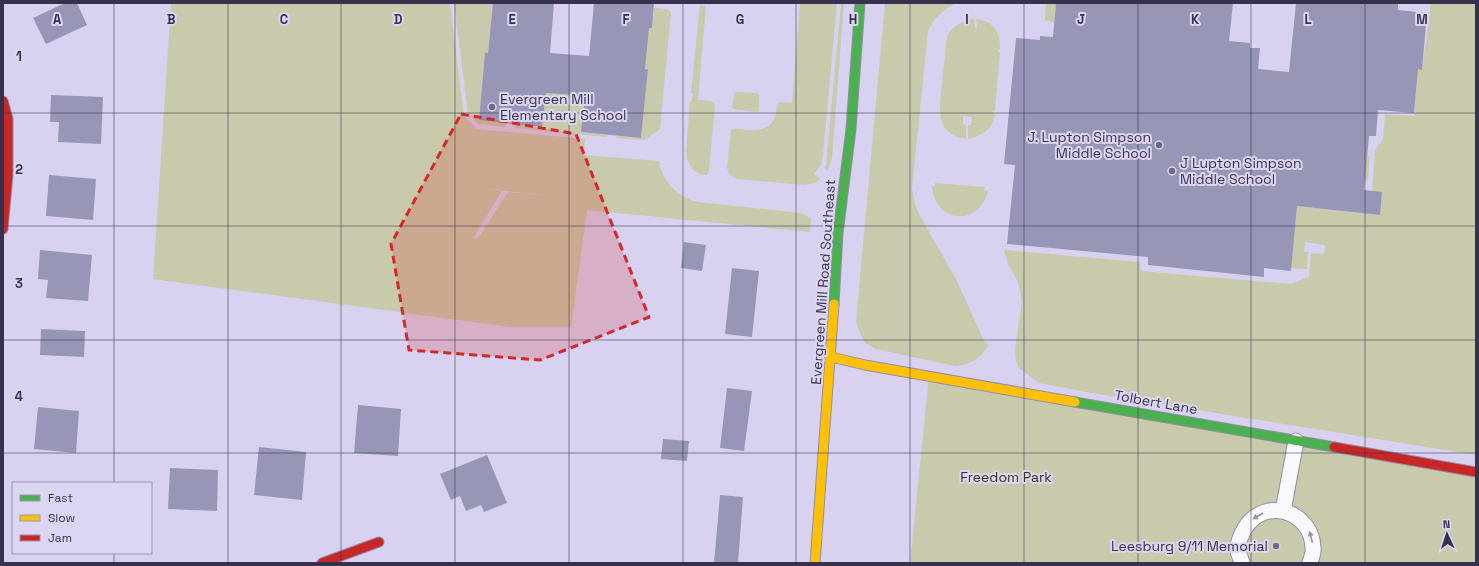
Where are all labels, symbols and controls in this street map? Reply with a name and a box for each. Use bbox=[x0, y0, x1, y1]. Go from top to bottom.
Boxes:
text: A bbox=[53, 11, 62, 28]
text: B bbox=[167, 11, 176, 28]
text: C bbox=[280, 11, 288, 28]
text: D bbox=[394, 11, 403, 28]
text: E bbox=[508, 11, 516, 28]
text: F bbox=[623, 11, 630, 28]
text: G bbox=[736, 11, 744, 28]
text: H bbox=[849, 11, 857, 28]
text: I bbox=[965, 11, 969, 28]
text: J bbox=[1077, 11, 1085, 28]
text: K bbox=[1191, 11, 1200, 28]
text: L bbox=[1304, 11, 1312, 28]
text: M bbox=[1416, 11, 1428, 28]
text: 1 bbox=[16, 48, 22, 65]
place label: Evergreen Mill Elementary School bbox=[500, 90, 626, 124]
marker: Evergreen Mill Elementary School bbox=[487, 102, 497, 112]
place label: J. Lupton Simpson Middle School bbox=[1027, 128, 1151, 162]
marker: J. Lupton Simpson Middle School bbox=[1154, 140, 1164, 150]
place label: J Lupton Simpson Middle School bbox=[1180, 154, 1302, 188]
text: 2 bbox=[15, 161, 23, 178]
marker: J Lupton Simpson Middle School bbox=[1167, 166, 1177, 176]
street label: Evergreen Mill Road Southeast bbox=[807, 179, 839, 385]
text: 3 bbox=[15, 275, 23, 292]
street label: Tolbert Lane bbox=[1113, 386, 1199, 418]
text: 4 bbox=[15, 388, 23, 405]
park label: Freedom Park bbox=[960, 468, 1052, 486]
legend bbox=[12, 482, 152, 554]
text: Fast bbox=[48, 490, 73, 506]
text: Slow bbox=[48, 510, 75, 526]
one-way arrow bbox=[1252, 512, 1264, 519]
north arrow bbox=[1427, 514, 1467, 554]
text: N bbox=[1442, 517, 1451, 531]
text: Jam bbox=[48, 530, 72, 546]
one-way arrow bbox=[1307, 530, 1313, 543]
place label: Leesburg 9/11 Memorial bbox=[1111, 537, 1268, 555]
marker: Leesburg 9/11 Memorial bbox=[1271, 541, 1281, 551]

